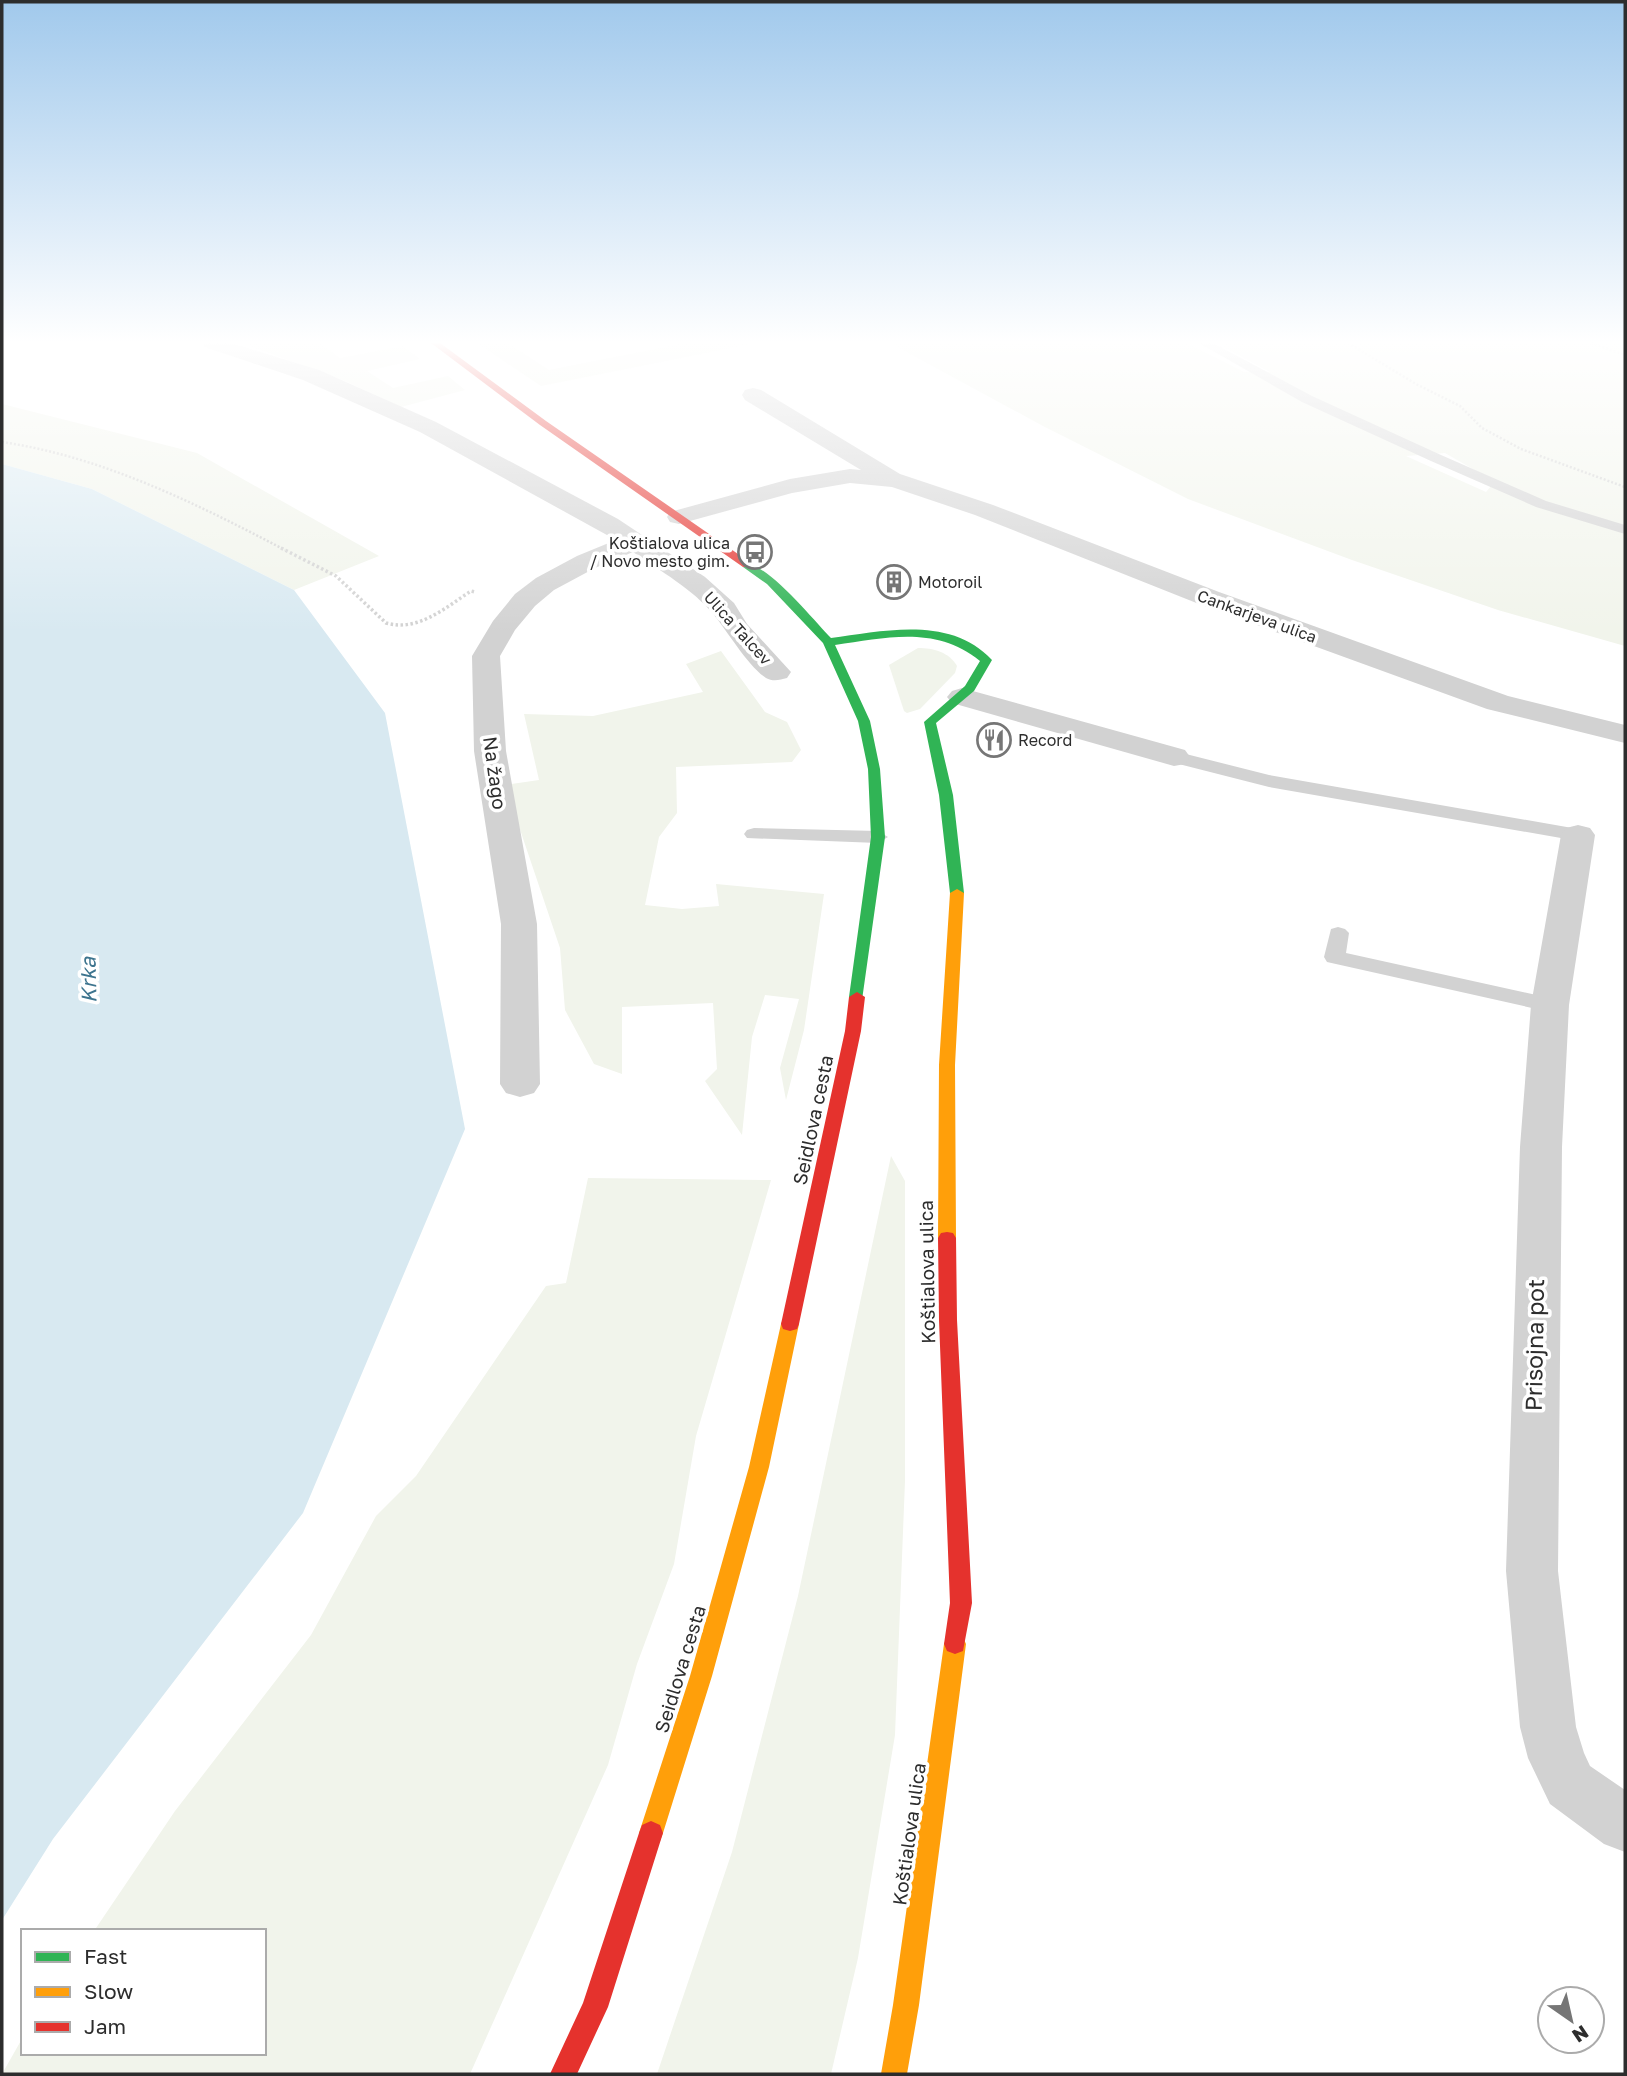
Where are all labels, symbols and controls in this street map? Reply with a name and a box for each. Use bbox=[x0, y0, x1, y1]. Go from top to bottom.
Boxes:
place label: Koštialova ulica / Novo mesto gim. bbox=[590, 533, 730, 571]
bus stop icon: Koštialova ulica / Novo mesto gim. bbox=[736, 533, 774, 571]
building icon: Motoroil bbox=[875, 563, 913, 601]
place label: Motoroil bbox=[918, 572, 982, 592]
street label: Cankarjeva ulica bbox=[1195, 585, 1319, 647]
street label: Ulica Talcev bbox=[700, 587, 776, 669]
restaurant icon: Record bbox=[975, 721, 1013, 759]
place label: Record bbox=[1018, 730, 1072, 750]
street label: Na žago bbox=[479, 735, 512, 811]
water label: Krka bbox=[75, 956, 101, 1003]
street label: Seidlova cesta bbox=[788, 1053, 838, 1187]
street label: Koštialova ulica bbox=[914, 1200, 939, 1344]
street label: Prisojna pot bbox=[1519, 1279, 1549, 1411]
street label: Seidlova cesta bbox=[649, 1602, 710, 1735]
street label: Koštialova ulica bbox=[887, 1761, 930, 1907]
legend bbox=[21, 1929, 266, 2055]
text: Fast bbox=[84, 1943, 127, 1969]
text: Slow bbox=[84, 1978, 133, 2004]
north arrow bbox=[1536, 1985, 1606, 2055]
text: Jam bbox=[84, 2013, 126, 2039]
text: N bbox=[1568, 2021, 1593, 2048]

